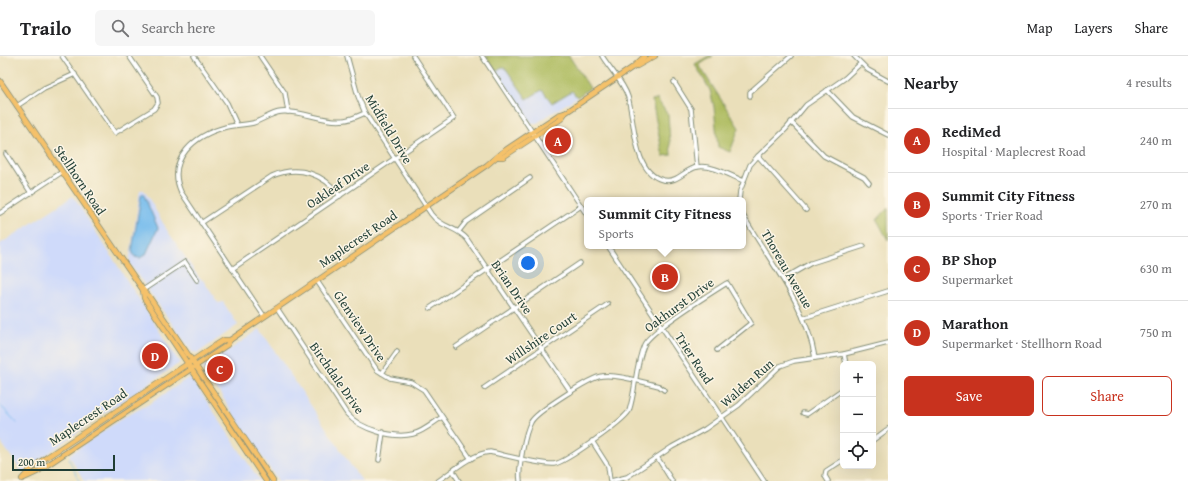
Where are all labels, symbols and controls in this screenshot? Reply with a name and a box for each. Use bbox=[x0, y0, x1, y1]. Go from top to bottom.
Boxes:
search box bbox=[95, 10, 375, 46]
text: Trailo bbox=[20, 14, 71, 42]
icon: search bbox=[109, 17, 131, 39]
text: Search here bbox=[141, 17, 215, 38]
text: Map bbox=[1027, 18, 1053, 38]
text: Layers bbox=[1075, 18, 1113, 38]
text: Share bbox=[1135, 18, 1168, 38]
text: Nearby bbox=[904, 70, 958, 95]
text: 4 results bbox=[1126, 73, 1172, 92]
street label: Midfield Drive bbox=[361, 91, 417, 167]
text: RediMed bbox=[942, 121, 1001, 142]
pin: A bbox=[545, 126, 571, 156]
text: A bbox=[913, 131, 921, 150]
text: 240 m bbox=[1140, 131, 1172, 150]
street label: Stellhorn Road bbox=[49, 141, 111, 219]
text: Hospital · Maplecrest Road bbox=[942, 142, 1086, 161]
street label: Oakleaf Drive bbox=[303, 157, 373, 213]
text: Summit City Fitness bbox=[942, 185, 1075, 206]
text: B bbox=[913, 195, 921, 214]
text: 270 m bbox=[1140, 195, 1172, 214]
popup bbox=[584, 197, 746, 249]
text: Summit City Fitness bbox=[599, 203, 731, 224]
street label: Maplecrest Road bbox=[315, 206, 401, 272]
text: Sports · Trier Road bbox=[942, 206, 1043, 225]
text: Sports bbox=[599, 224, 634, 243]
street label: Thoreau Avenue bbox=[757, 226, 817, 312]
text: BP Shop bbox=[942, 249, 997, 270]
your location bbox=[518, 253, 538, 273]
street label: Brian Drive bbox=[487, 256, 537, 318]
text: C bbox=[913, 259, 921, 278]
text: 630 m bbox=[1140, 259, 1172, 278]
pin: B bbox=[652, 262, 678, 292]
text: Supermarket bbox=[942, 270, 1013, 289]
street label: Oakhurst Drive bbox=[640, 273, 718, 337]
street label: Glenview Drive bbox=[329, 287, 391, 365]
street label: Willshire Court bbox=[501, 307, 581, 369]
text: Marathon bbox=[942, 313, 1008, 334]
text: D bbox=[913, 323, 921, 342]
text: 750 m bbox=[1140, 323, 1172, 342]
street label: Trier Road bbox=[670, 329, 718, 387]
text: Supermarket · Stellhorn Road bbox=[942, 334, 1102, 353]
street label: Birchdale Drive bbox=[305, 338, 369, 418]
pin: D bbox=[142, 341, 168, 371]
pin: C bbox=[207, 354, 233, 384]
street label: Walden Run bbox=[716, 354, 778, 412]
map controls bbox=[840, 361, 876, 469]
button: + bbox=[840, 361, 876, 397]
button: Save bbox=[904, 376, 1034, 416]
button: Share bbox=[1042, 376, 1172, 416]
street label: Maplecrest Road bbox=[45, 384, 131, 450]
button: − bbox=[840, 397, 876, 433]
button: locate bbox=[840, 433, 876, 469]
scale bar bbox=[12, 453, 115, 472]
text: 200 m bbox=[18, 454, 45, 470]

